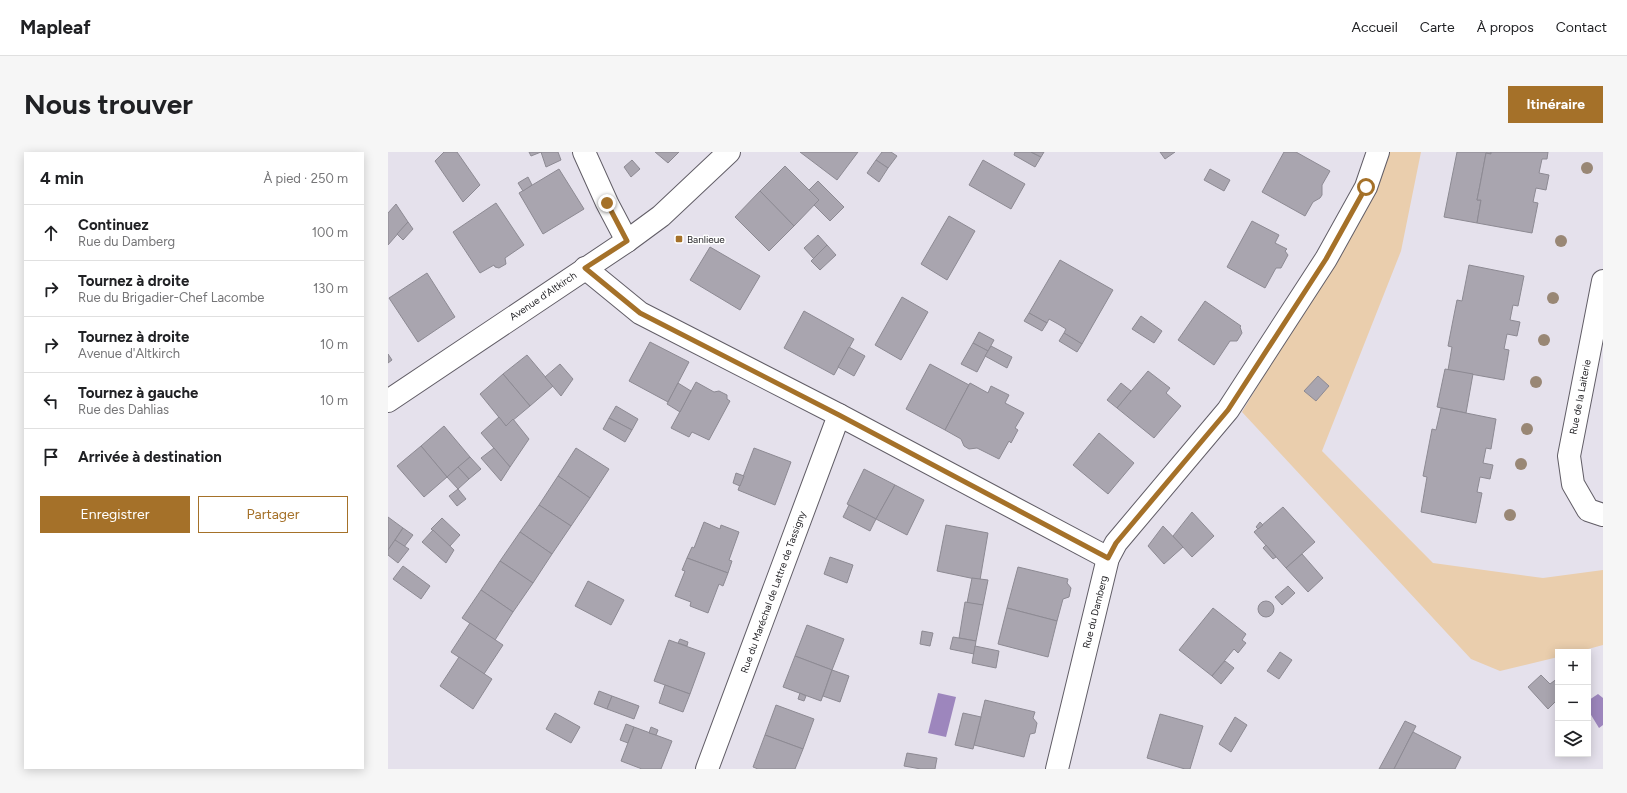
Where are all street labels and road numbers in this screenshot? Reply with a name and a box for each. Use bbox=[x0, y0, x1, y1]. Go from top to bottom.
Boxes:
street label: Avenue d'Altkirch bbox=[507, 268, 579, 323]
street label: Rue de la Laiterie bbox=[1566, 358, 1594, 436]
street label: Rue du Maréchal de Lattre de Tassigny bbox=[737, 508, 809, 675]
street label: Rue du Damberg bbox=[1080, 574, 1110, 650]

